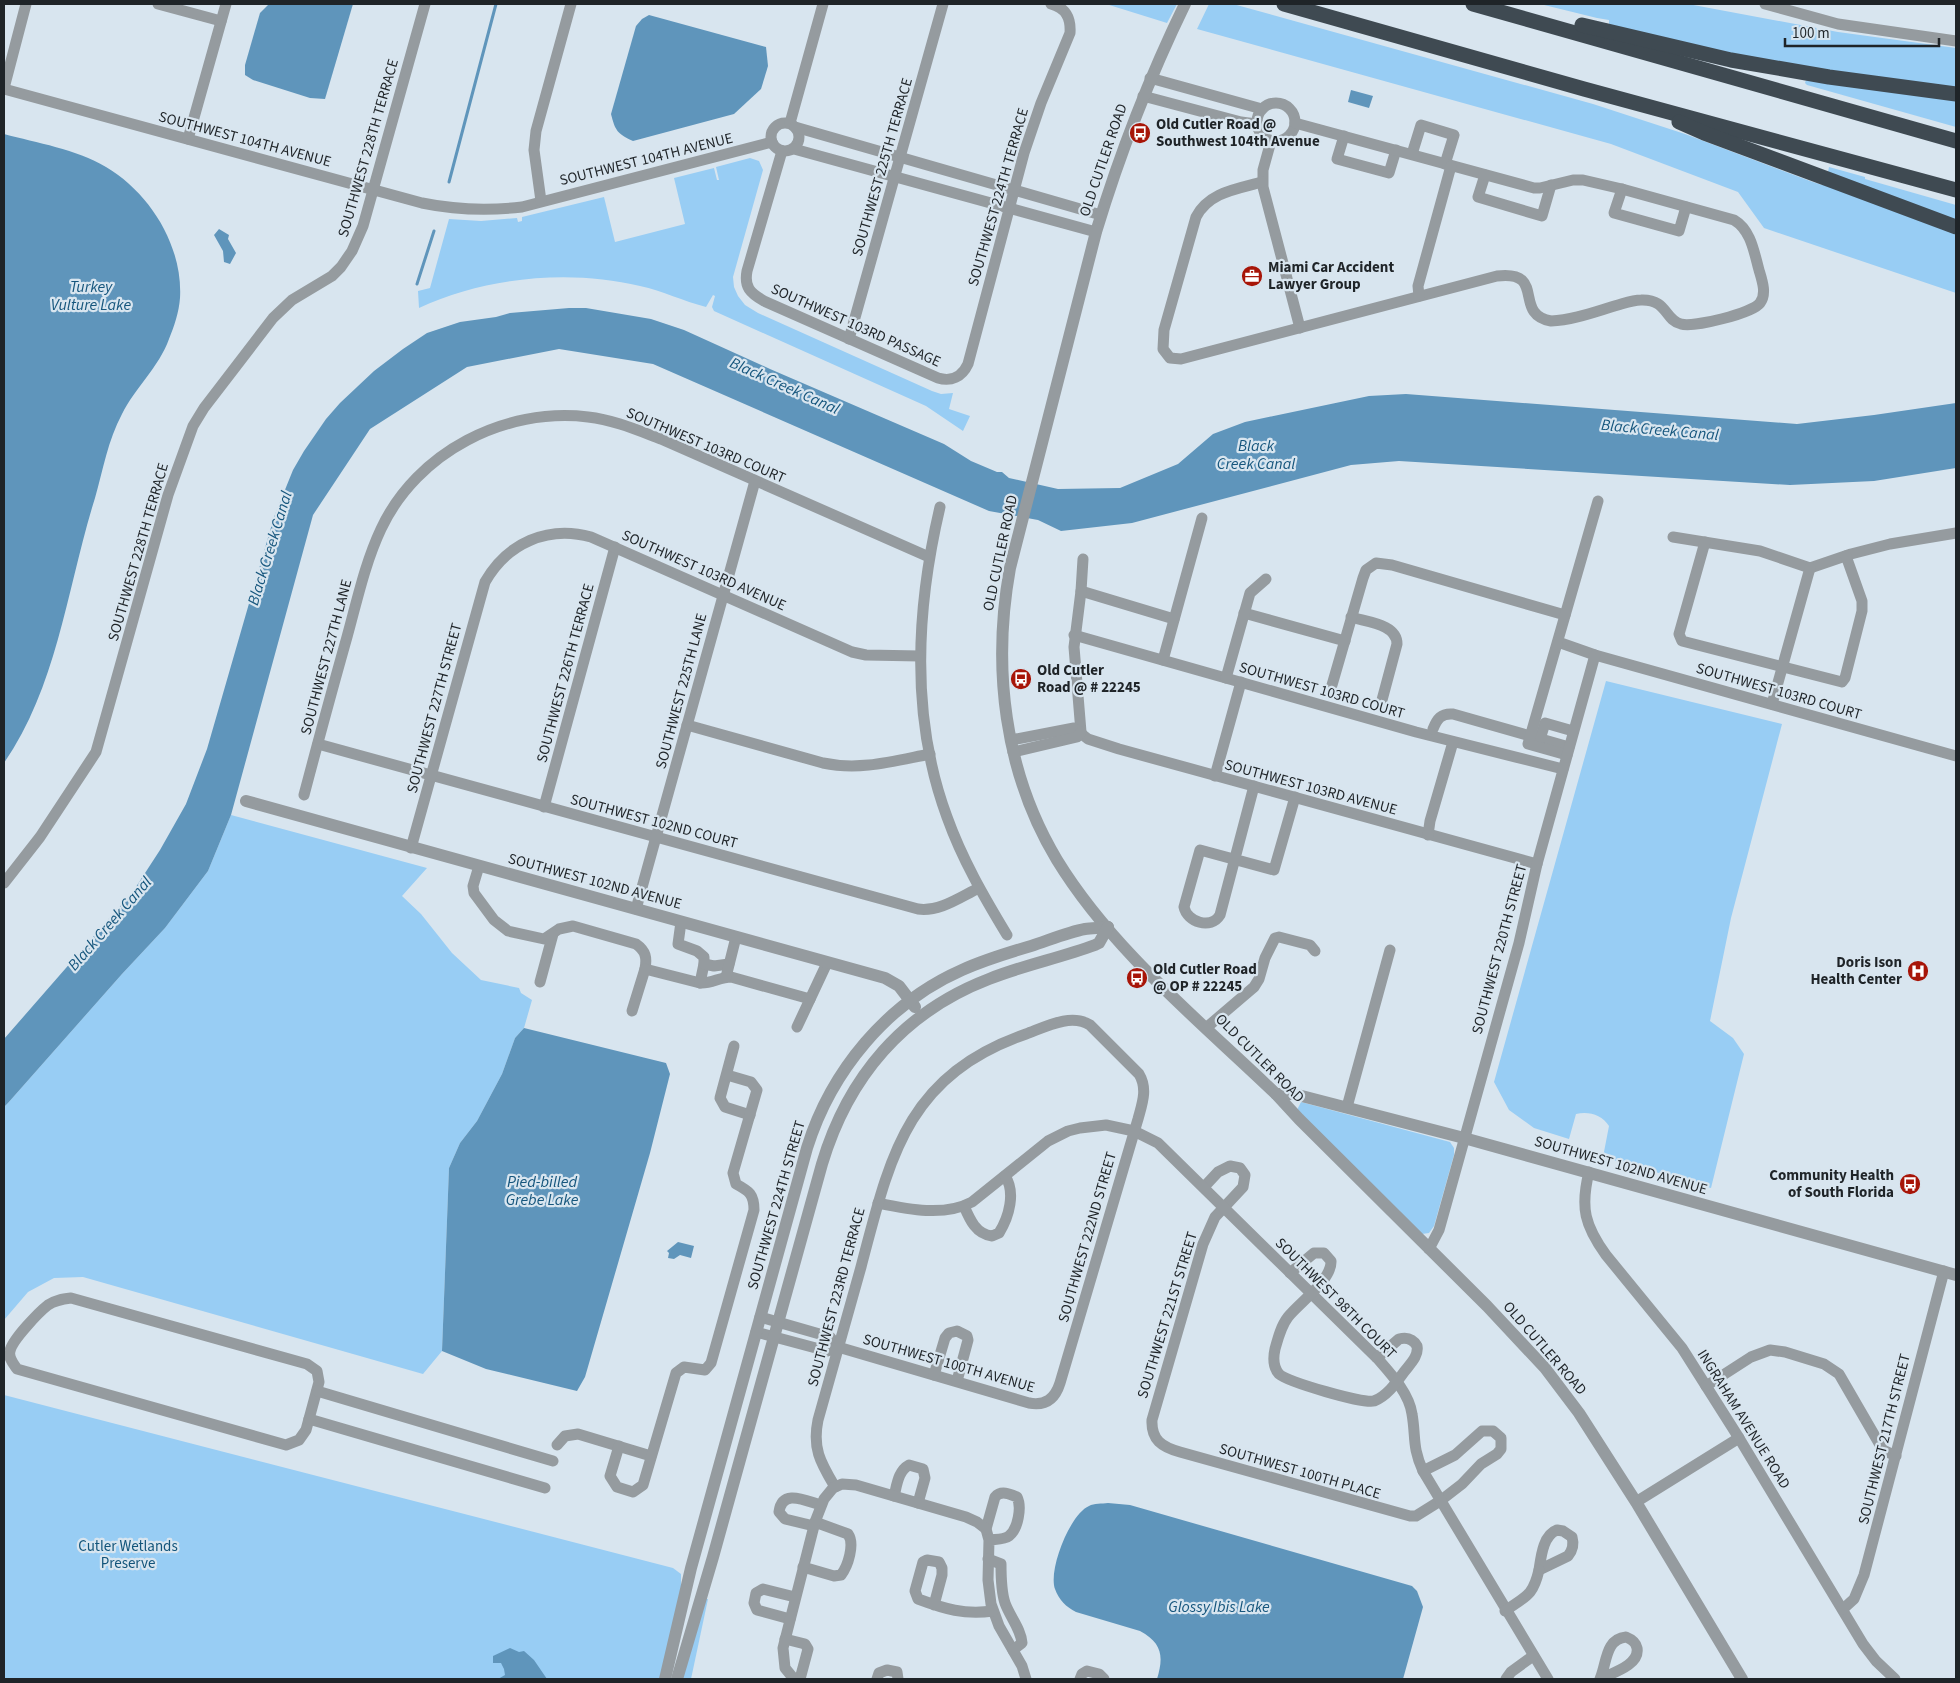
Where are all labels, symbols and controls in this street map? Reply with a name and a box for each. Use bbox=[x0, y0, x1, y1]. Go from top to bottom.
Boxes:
scale bar bbox=[1785, 15, 1939, 47]
text: 100 m bbox=[1792, 23, 1830, 44]
street label: SOUTHWEST 228TH TERRACE bbox=[333, 56, 404, 240]
street label: SOUTHWEST 225TH TERRACE bbox=[847, 75, 918, 259]
street label: OLD CUTLER ROAD bbox=[1074, 101, 1133, 219]
street label: SOUTHWEST 224TH TERRACE bbox=[963, 105, 1034, 289]
street label: SOUTHWEST 104TH AVENUE bbox=[156, 106, 334, 173]
place label: Old Cutler Road @ Southwest 104th Avenue bbox=[1156, 114, 1320, 152]
bus stop icon: Old Cutler Road @ Southwest 104th Avenue bbox=[1128, 121, 1152, 145]
street label: SOUTHWEST 104TH AVENUE bbox=[557, 128, 735, 191]
place label: Miami Car Accident Lawyer Group bbox=[1268, 257, 1394, 295]
office icon: Miami Car Accident Lawyer Group bbox=[1240, 264, 1264, 288]
water label: Turkey Vulture Lake bbox=[51, 276, 131, 316]
street label: SOUTHWEST 103RD PASSAGE bbox=[768, 278, 944, 372]
water label: Black Creek Canal bbox=[726, 352, 843, 420]
street label: SOUTHWEST 103RD COURT bbox=[623, 402, 789, 489]
water label: Black Creek Canal bbox=[1600, 414, 1720, 446]
water label: Black Creek Canal bbox=[1217, 435, 1295, 475]
street label: SOUTHWEST 228TH TERRACE bbox=[103, 460, 174, 644]
water label: Black Creek Canal bbox=[242, 489, 298, 608]
street label: OLD CUTLER ROAD bbox=[978, 493, 1023, 613]
street label: SOUTHWEST 103RD AVENUE bbox=[618, 525, 789, 616]
street label: SOUTHWEST 227TH LANE bbox=[296, 577, 357, 737]
street label: SOUTHWEST 226TH TERRACE bbox=[531, 581, 600, 765]
street label: SOUTHWEST 225TH LANE bbox=[651, 611, 712, 771]
street label: SOUTHWEST 227TH STREET bbox=[402, 621, 467, 795]
street label: SOUTHWEST 103RD COURT bbox=[1237, 657, 1407, 724]
street label: SOUTHWEST 103RD COURT bbox=[1694, 658, 1864, 725]
place label: Old Cutler Road @ # 22245 bbox=[1037, 660, 1141, 698]
bus stop icon: Old Cutler Road @ # 22245 bbox=[1009, 667, 1033, 691]
street label: SOUTHWEST 103RD AVENUE bbox=[1222, 754, 1400, 821]
street label: SOUTHWEST 102ND COURT bbox=[568, 789, 740, 854]
street label: SOUTHWEST 102ND AVENUE bbox=[506, 848, 684, 915]
street label: SOUTHWEST 220TH STREET bbox=[1467, 862, 1532, 1036]
water label: Black Creek Canal bbox=[63, 872, 157, 975]
place label: Doris Ison Health Center bbox=[1810, 952, 1902, 990]
place label: Old Cutler Road @ OP # 22245 bbox=[1153, 959, 1257, 997]
hospital icon: Doris Ison Health Center bbox=[1906, 959, 1930, 983]
bus stop icon: Old Cutler Road @ OP # 22245 bbox=[1125, 966, 1149, 990]
street label: OLD CUTLER ROAD bbox=[1211, 1009, 1309, 1107]
street label: SOUTHWEST 224TH STREET bbox=[742, 1118, 811, 1292]
street label: SOUTHWEST 102ND AVENUE bbox=[1532, 1131, 1710, 1200]
street label: SOUTHWEST 222ND STREET bbox=[1053, 1149, 1122, 1325]
place label: Community Health of South Florida bbox=[1769, 1165, 1894, 1203]
water label: Pied-billed Grebe Lake bbox=[506, 1171, 579, 1211]
bus stop icon: Community Health of South Florida bbox=[1898, 1172, 1922, 1196]
street label: SOUTHWEST 223RD TERRACE bbox=[802, 1205, 871, 1389]
street label: SOUTHWEST 221ST STREET bbox=[1132, 1229, 1203, 1401]
street label: SOUTHWEST 98TH COURT bbox=[1270, 1233, 1401, 1364]
street label: OLD CUTLER ROAD bbox=[1498, 1297, 1591, 1400]
street label: SOUTHWEST 100TH AVENUE bbox=[860, 1329, 1037, 1398]
street label: INGRAHAM AVENUE ROAD bbox=[1692, 1345, 1795, 1493]
street label: SOUTHWEST 217TH STREET bbox=[1853, 1352, 1916, 1527]
street label: SOUTHWEST 100TH PLACE bbox=[1217, 1438, 1383, 1505]
park label: Cutler Wetlands Preserve bbox=[78, 1536, 178, 1574]
water label: Glossy Ibis Lake bbox=[1168, 1596, 1270, 1618]

